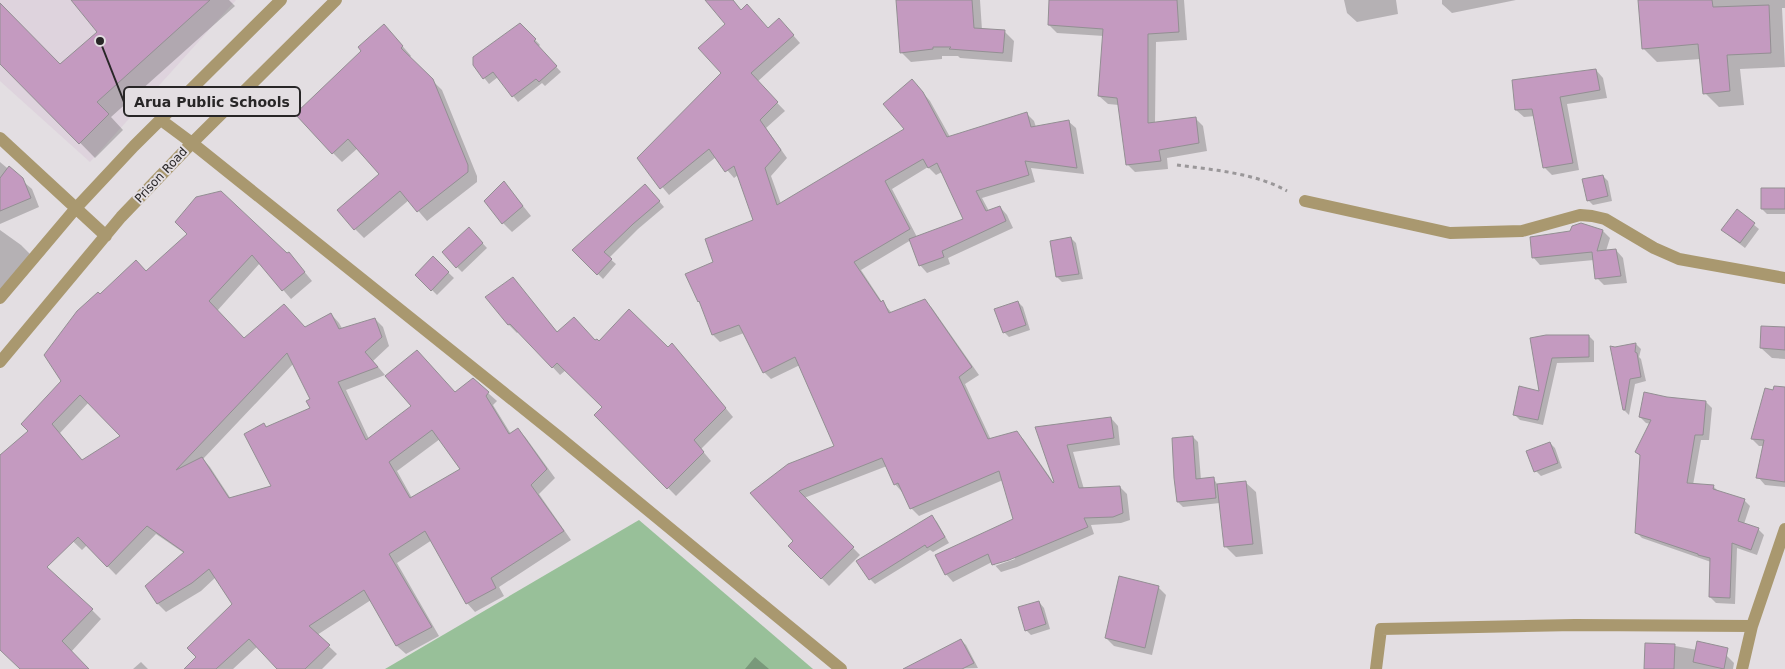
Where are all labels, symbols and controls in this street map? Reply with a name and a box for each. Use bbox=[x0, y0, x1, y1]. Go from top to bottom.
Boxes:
callout: Arua Public Schools bbox=[124, 87, 300, 116]
text: Arua Public Schools bbox=[134, 94, 290, 110]
street label: Prison Road bbox=[132, 144, 190, 206]

